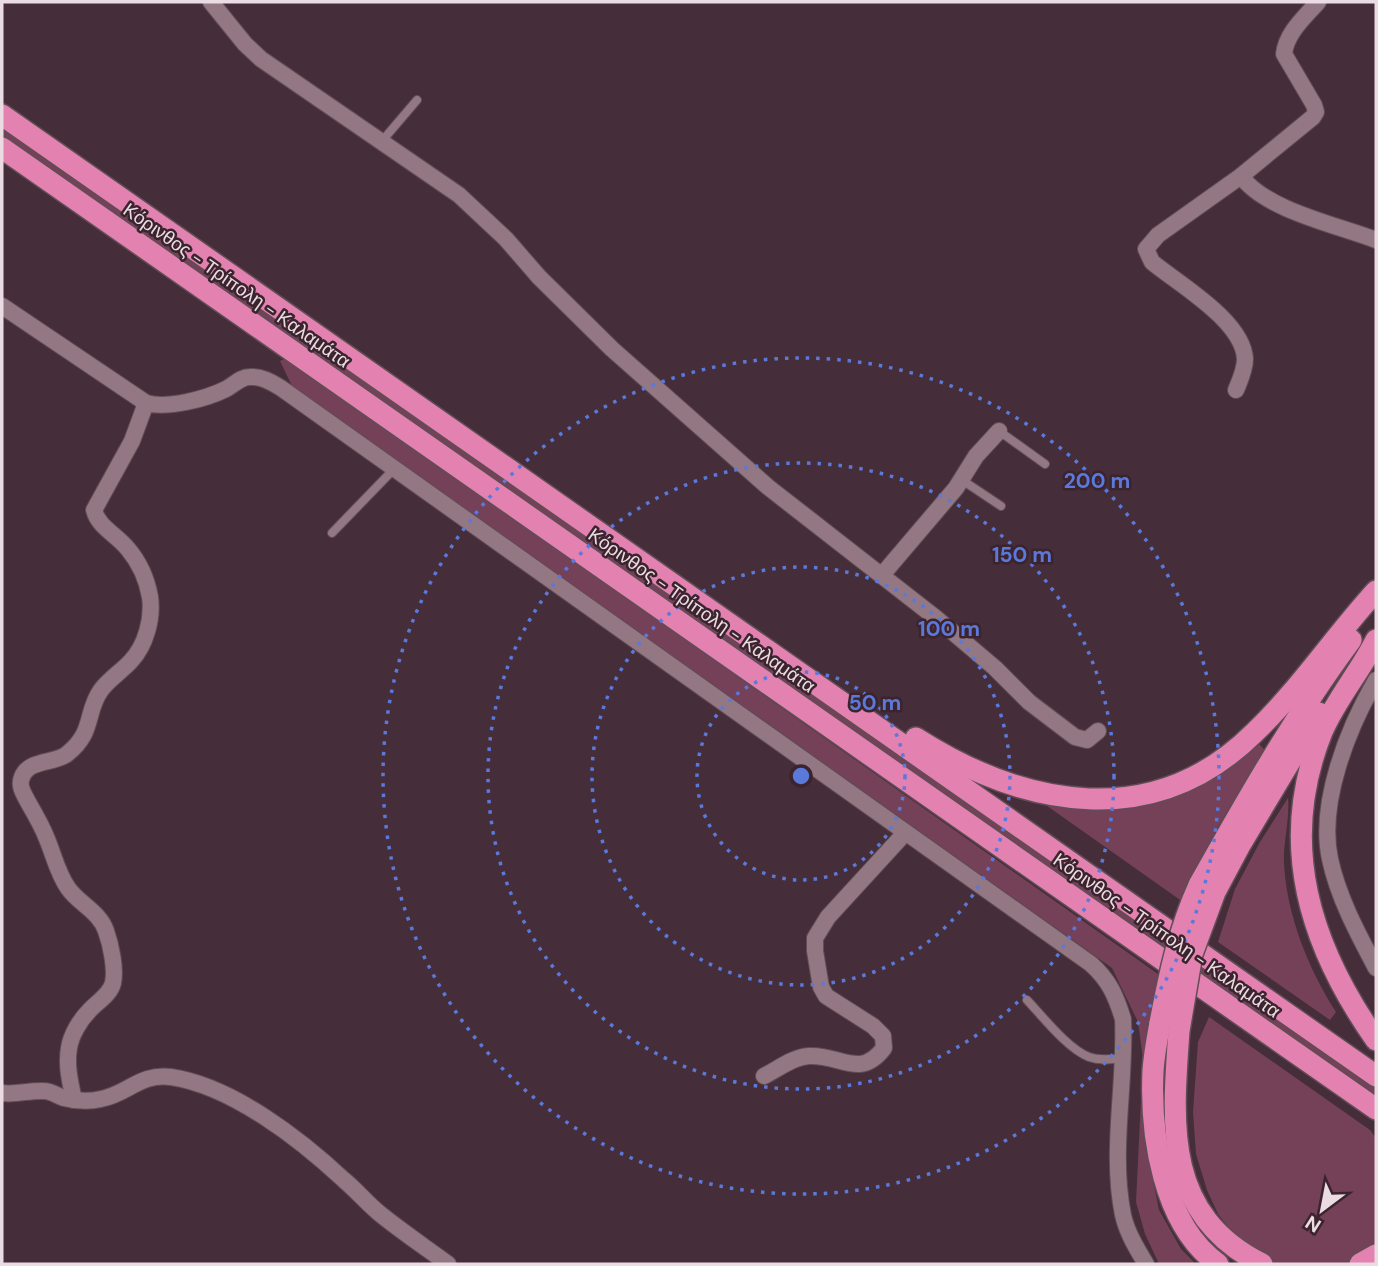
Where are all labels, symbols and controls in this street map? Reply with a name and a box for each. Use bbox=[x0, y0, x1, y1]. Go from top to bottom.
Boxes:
street label: Κόρινθος - Τρίπολη - Καλαμάτα bbox=[118, 197, 355, 374]
text: 200 m bbox=[1064, 467, 1130, 495]
street label: Κόρινθος - Τρίπολη - Καλαμάτα bbox=[583, 522, 820, 699]
text: 150 m bbox=[992, 541, 1052, 569]
text: 100 m bbox=[918, 615, 980, 643]
text: 50 m bbox=[849, 689, 901, 717]
centre of rings bbox=[789, 764, 813, 788]
street label: Κόρινθος - Τρίπολη - Καλαμάτα bbox=[1048, 847, 1285, 1024]
north arrow bbox=[1287, 1175, 1357, 1245]
text: N bbox=[1301, 1210, 1326, 1238]

